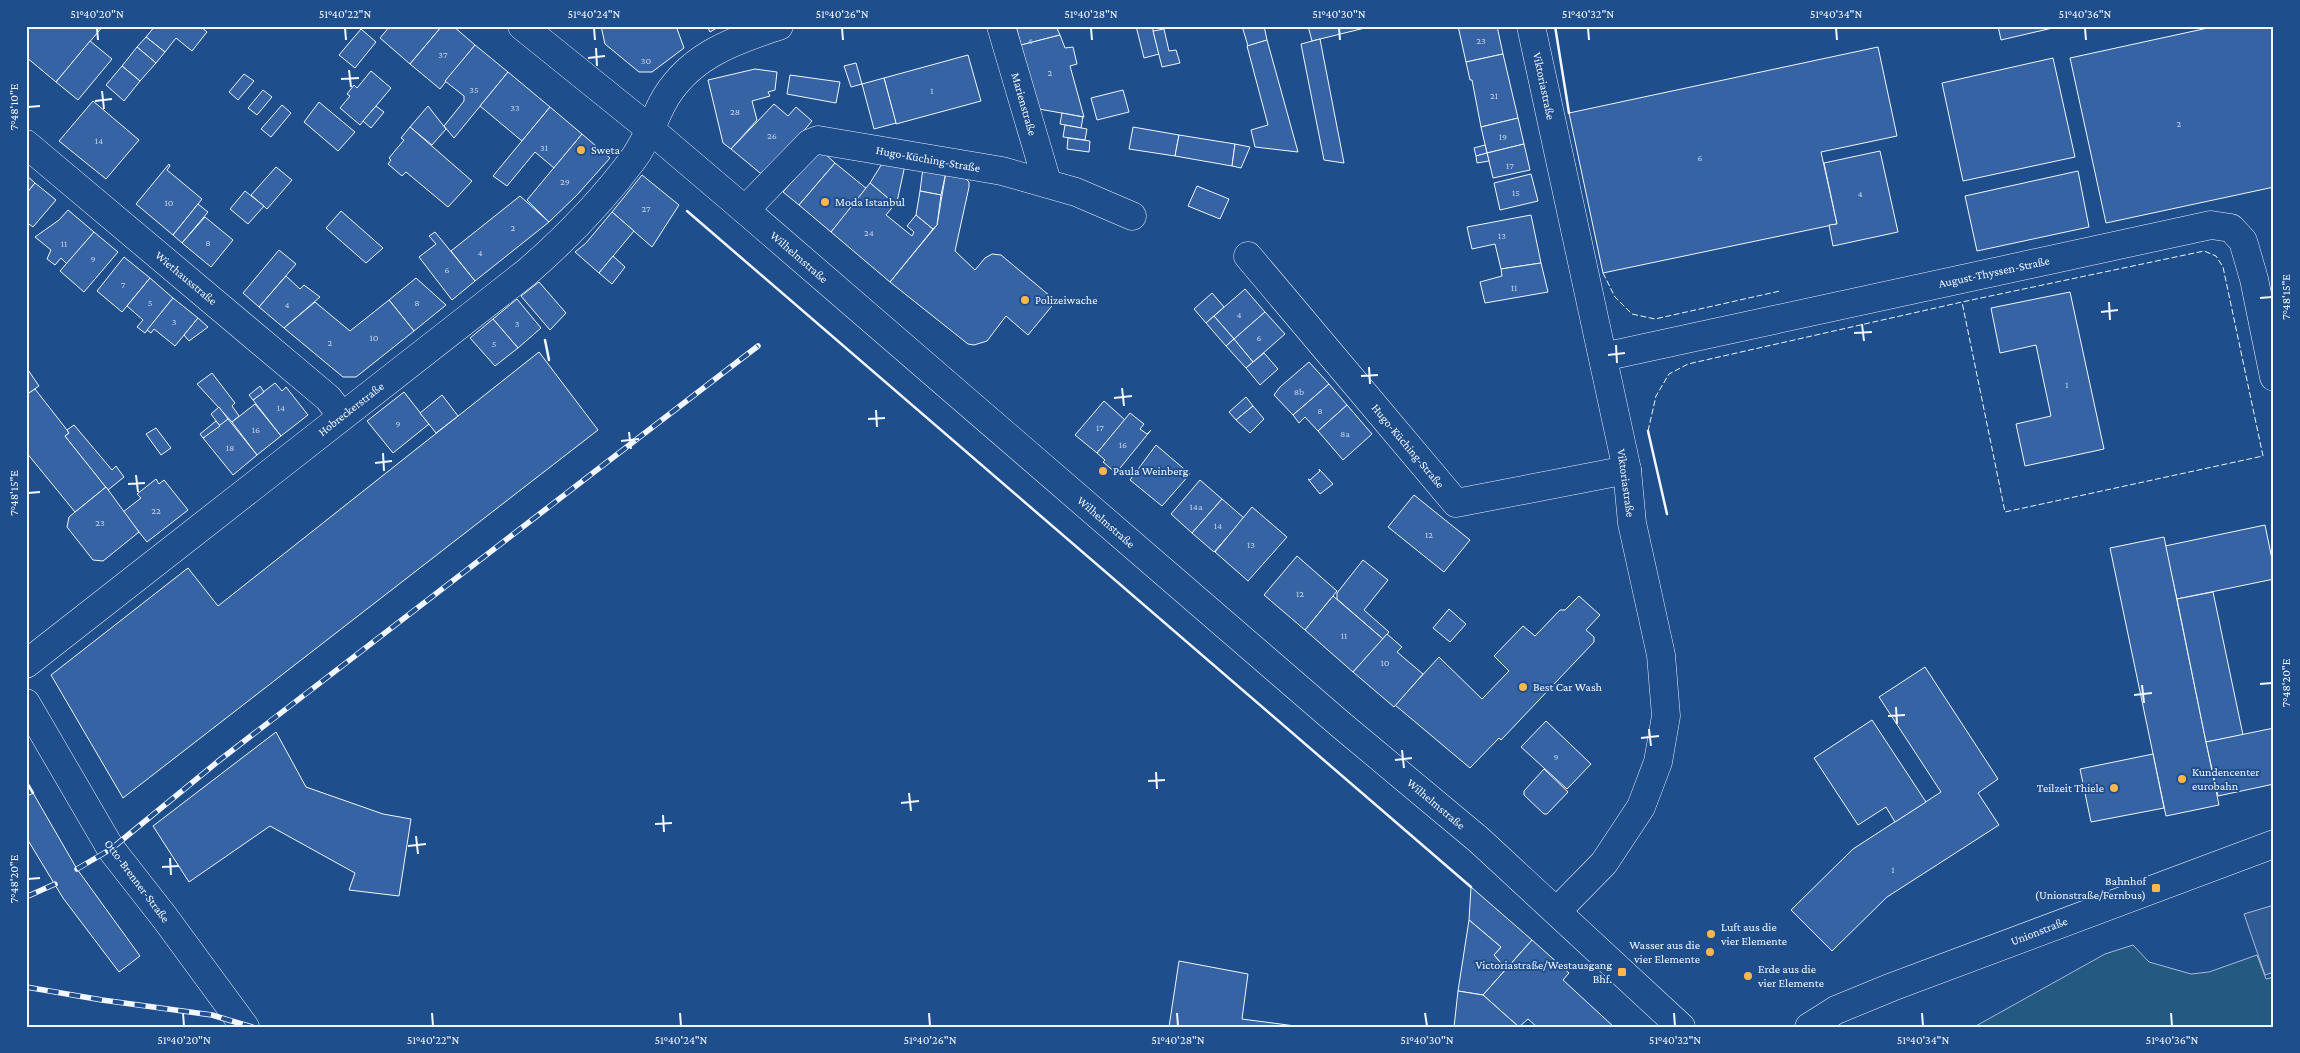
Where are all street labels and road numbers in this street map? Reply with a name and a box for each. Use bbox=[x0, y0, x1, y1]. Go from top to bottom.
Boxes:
street label: Viktoriastraße bbox=[1530, 51, 1558, 121]
street label: Marienstraße bbox=[1008, 71, 1040, 137]
street label: Hugo-Küching-Straße bbox=[875, 143, 981, 175]
street label: Wilhelmstraße bbox=[767, 228, 831, 286]
street label: Wiethausstraße bbox=[152, 248, 220, 308]
street label: August-Thyssen-Straße bbox=[1937, 253, 2051, 291]
street label: Hobreckerstraße bbox=[315, 379, 387, 439]
street label: Hugo-Küching-Straße bbox=[1369, 401, 1447, 491]
street label: Viktoriastraße bbox=[1614, 448, 1638, 518]
street label: Wilhelmstraße bbox=[1074, 493, 1138, 551]
street label: Wilhelmstraße bbox=[1404, 776, 1468, 832]
street label: Otto-Brenner-Straße bbox=[101, 837, 173, 925]
street label: Unionstraße bbox=[2008, 914, 2070, 948]

